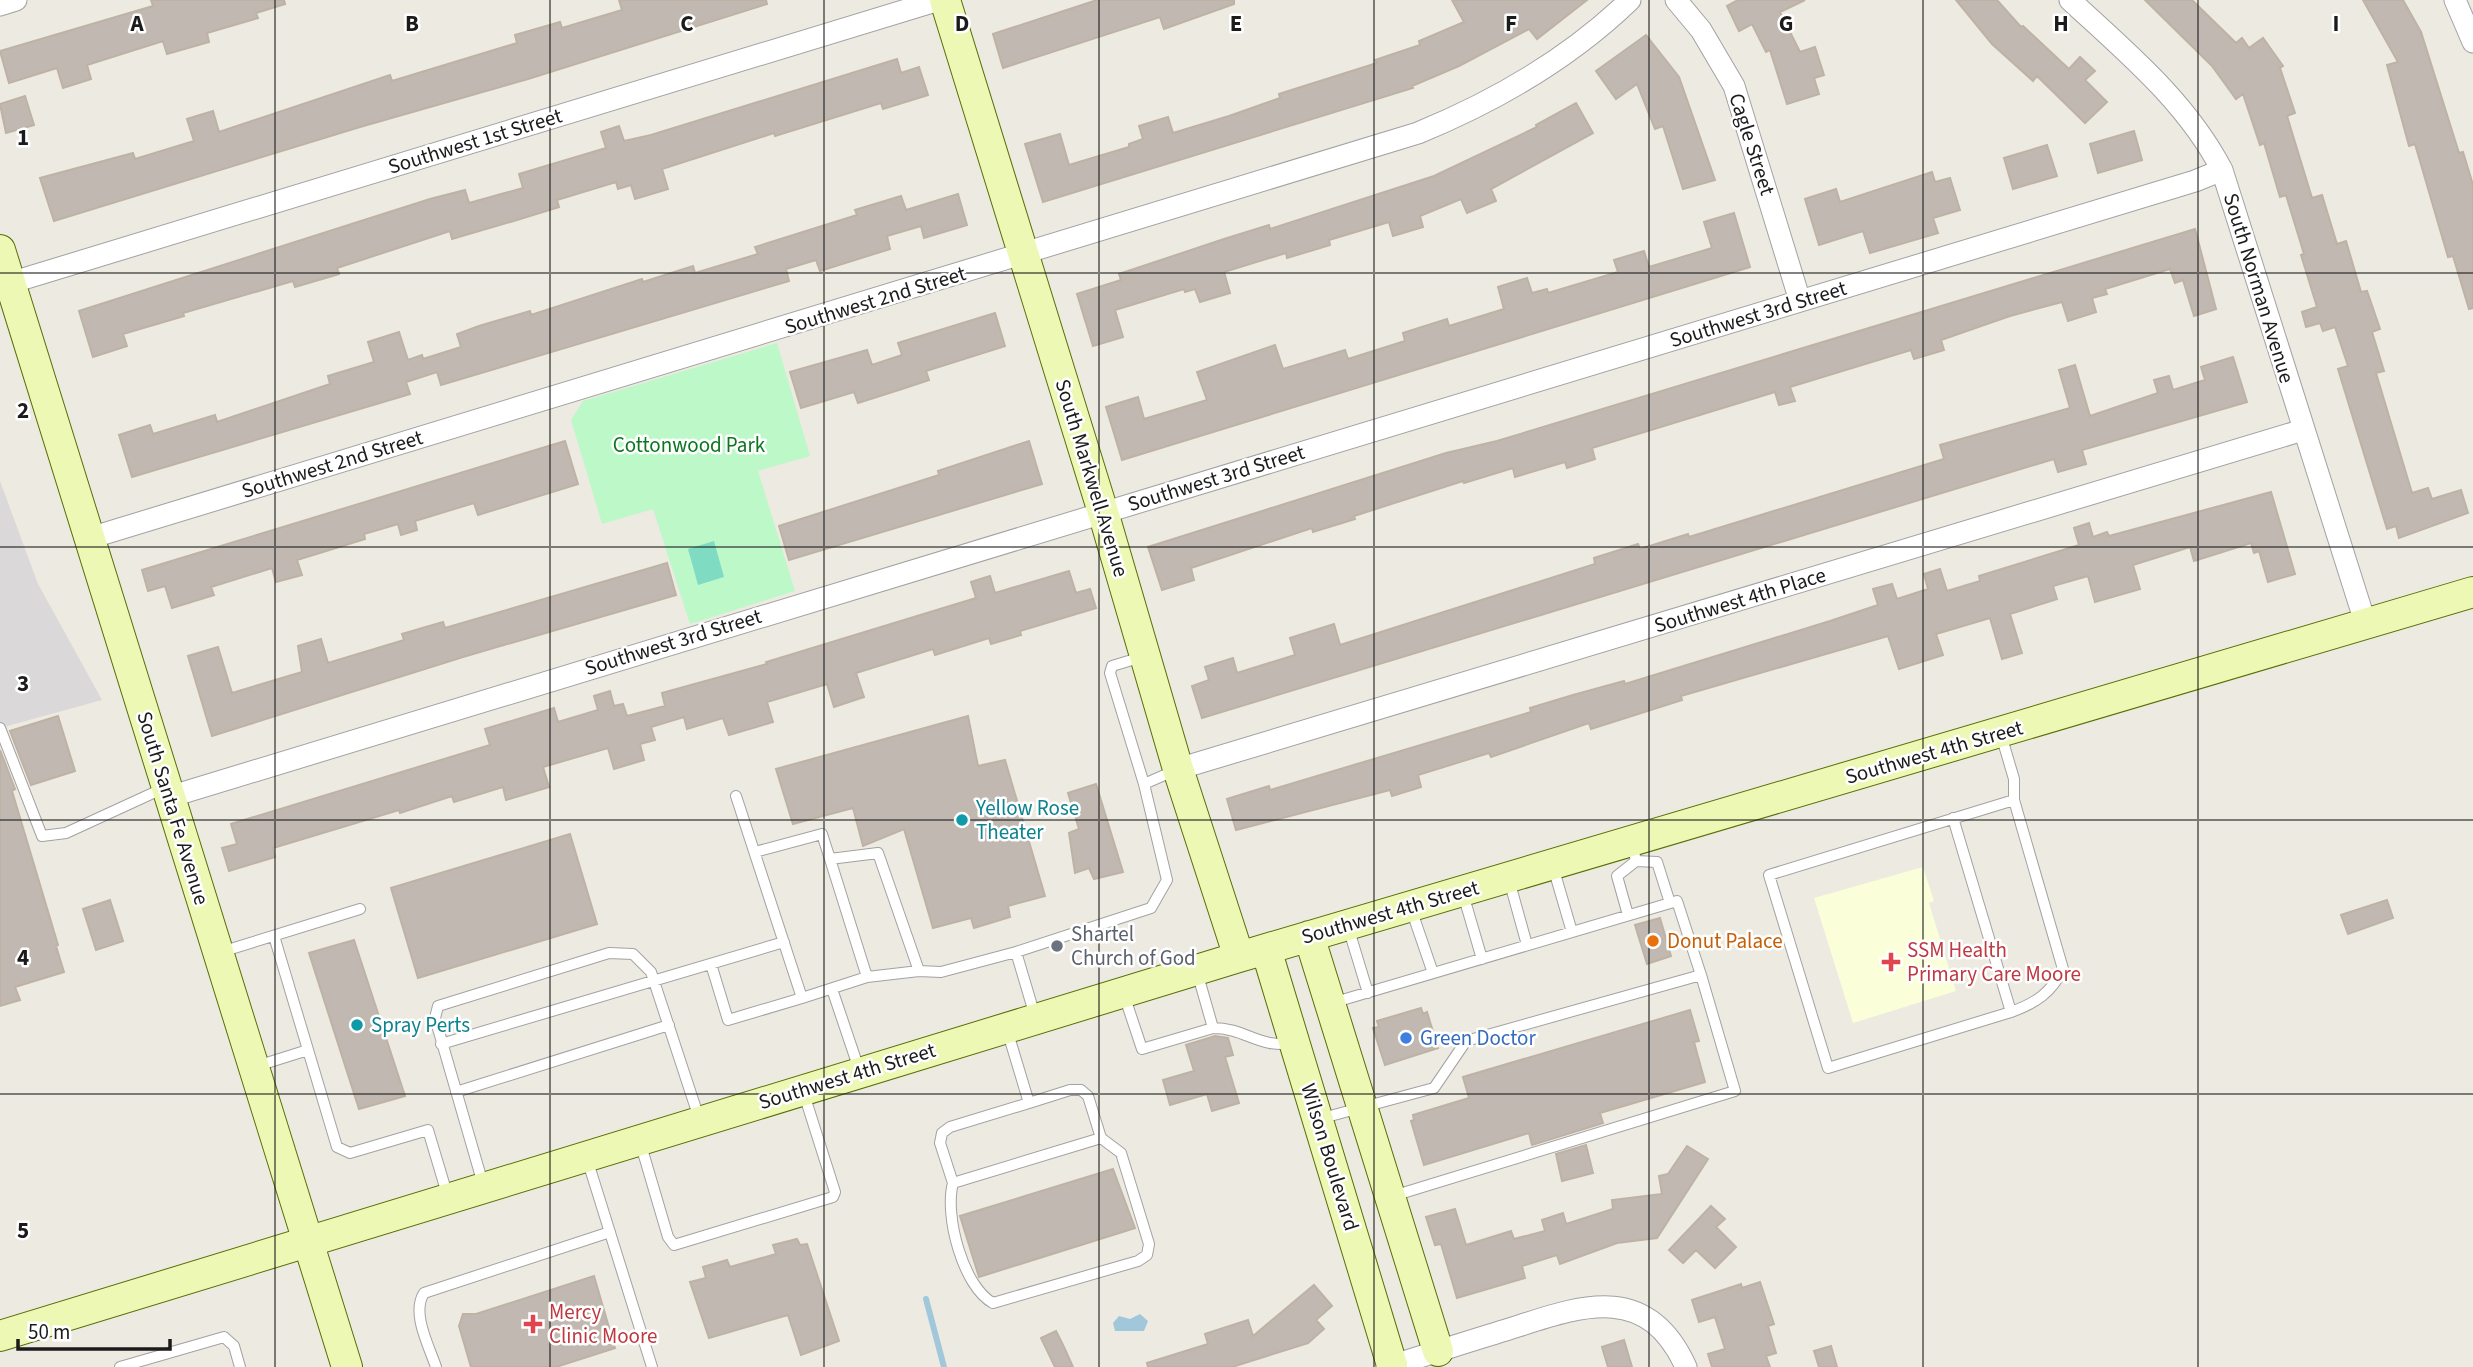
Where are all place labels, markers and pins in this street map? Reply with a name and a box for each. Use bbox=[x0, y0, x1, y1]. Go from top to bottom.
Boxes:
place label: Yellow Rose Theater bbox=[975, 793, 1079, 847]
marker: Yellow Rose Theater bbox=[954, 812, 970, 828]
place label: Shartel Church of God bbox=[1071, 919, 1196, 973]
place label: Donut Palace bbox=[1667, 926, 1783, 956]
marker: Donut Palace bbox=[1645, 933, 1661, 949]
place label: SSM Health Primary Care Moore bbox=[1907, 935, 2081, 989]
marker: Shartel Church of God bbox=[1049, 938, 1065, 954]
marker: SSM Health Primary Care Moore bbox=[1881, 952, 1901, 972]
place label: Spray Perts bbox=[371, 1010, 470, 1040]
marker: Spray Perts bbox=[349, 1017, 365, 1033]
place label: Green Doctor bbox=[1420, 1023, 1536, 1053]
marker: Green Doctor bbox=[1398, 1030, 1414, 1046]
place label: Mercy Clinic Moore bbox=[549, 1297, 657, 1351]
marker: Mercy Clinic Moore bbox=[523, 1314, 543, 1334]

